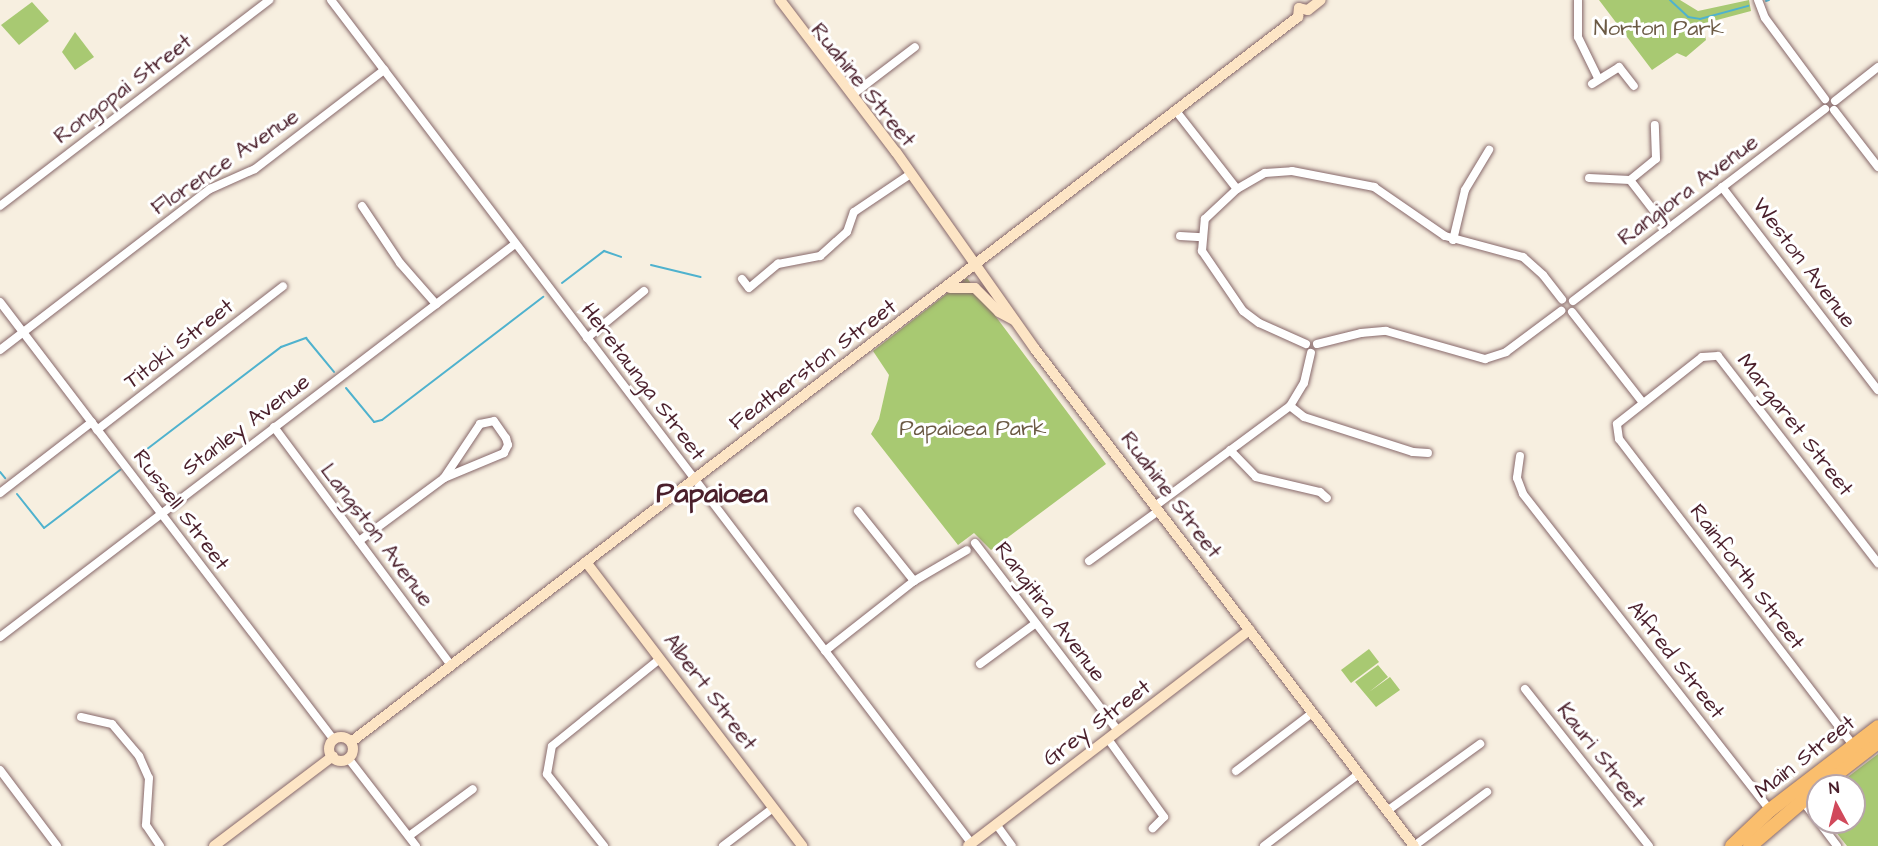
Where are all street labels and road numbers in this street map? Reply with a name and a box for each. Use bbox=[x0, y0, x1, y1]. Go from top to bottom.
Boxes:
street label: Ruahine Street bbox=[805, 18, 921, 152]
street label: Rongopai Street bbox=[49, 28, 197, 150]
street label: Florence Avenue bbox=[146, 103, 304, 221]
street label: Rangiora Avenue bbox=[1613, 129, 1763, 251]
street label: Weston Avenue bbox=[1746, 193, 1862, 333]
street label: Titoki Street bbox=[119, 293, 239, 395]
street label: Featherston Street bbox=[724, 294, 902, 436]
street label: Heretaunga Street bbox=[575, 298, 711, 466]
street label: Margaret Street bbox=[1731, 348, 1859, 502]
street label: Stanley Avenue bbox=[177, 368, 315, 482]
street label: Ruahine Street bbox=[1115, 426, 1227, 564]
street label: Russell Street bbox=[127, 444, 235, 576]
street label: Langston Avenue bbox=[315, 458, 439, 612]
street label: Rainforth Street bbox=[1684, 499, 1810, 655]
street label: Rangitira Avenue bbox=[989, 537, 1111, 687]
street label: Alfred Street bbox=[1622, 596, 1730, 724]
street label: Albert Street bbox=[657, 628, 763, 756]
street label: Grey Street bbox=[1038, 674, 1156, 772]
street label: Kauri Street bbox=[1551, 698, 1651, 814]
street label: Main Street bbox=[1749, 710, 1861, 804]

